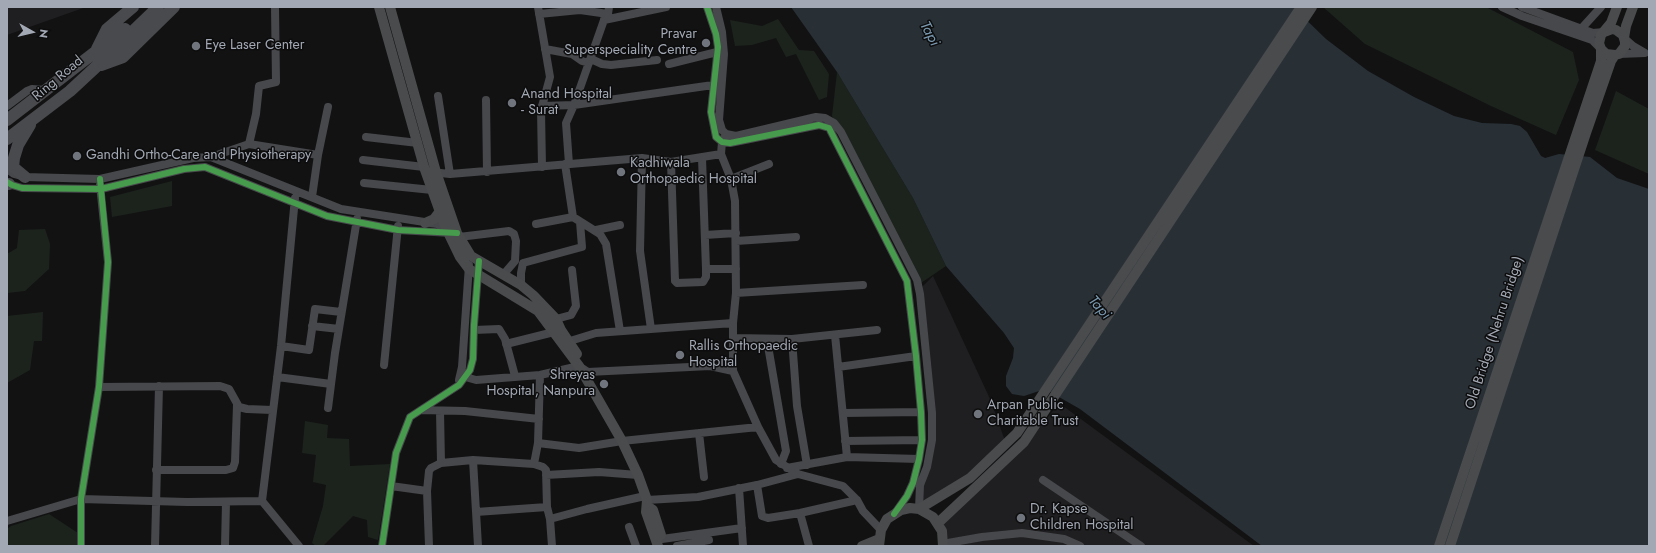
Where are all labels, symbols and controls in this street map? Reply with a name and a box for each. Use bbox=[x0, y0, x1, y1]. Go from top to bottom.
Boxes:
north arrow bbox=[12, 12, 52, 52]
water label: Tapi bbox=[915, 18, 943, 50]
place label: Pravar Superspeciality Centre bbox=[564, 27, 697, 60]
text: N bbox=[35, 28, 52, 39]
marker: Pravar Superspeciality Centre bbox=[700, 37, 712, 49]
place label: Eye Laser Center bbox=[205, 38, 304, 54]
marker: Eye Laser Center bbox=[190, 40, 202, 52]
street label: Ring Road bbox=[29, 53, 87, 105]
place label: Anand Hospital - Surat bbox=[521, 87, 612, 120]
marker: Anand Hospital - Surat bbox=[506, 97, 518, 109]
place label: Gandhi Ortho-Care and Physiotherapy bbox=[86, 148, 311, 164]
marker: Gandhi Ortho-Care and Physiotherapy bbox=[71, 150, 83, 162]
place label: Kadhiwala Orthopaedic Hospital bbox=[630, 156, 757, 188]
marker: Kadhiwala Orthopaedic Hospital bbox=[615, 166, 627, 178]
street label: Old Bridge (Nehru Bridge) bbox=[1462, 254, 1528, 412]
water label: Tapi bbox=[1084, 292, 1114, 324]
place label: Rallis Orthopaedic Hospital bbox=[689, 339, 798, 372]
marker: Rallis Orthopaedic Hospital bbox=[674, 349, 686, 361]
place label: Shreyas Hospital, Nanpura bbox=[486, 368, 595, 400]
marker: Shreyas Hospital, Nanpura bbox=[598, 378, 610, 390]
place label: Arpan Public Charitable Trust bbox=[987, 398, 1078, 430]
marker: Arpan Public Charitable Trust bbox=[972, 408, 984, 420]
place label: Dr. Kapse Children Hospital bbox=[1030, 502, 1133, 534]
marker: Dr. Kapse Children Hospital bbox=[1015, 512, 1027, 524]

